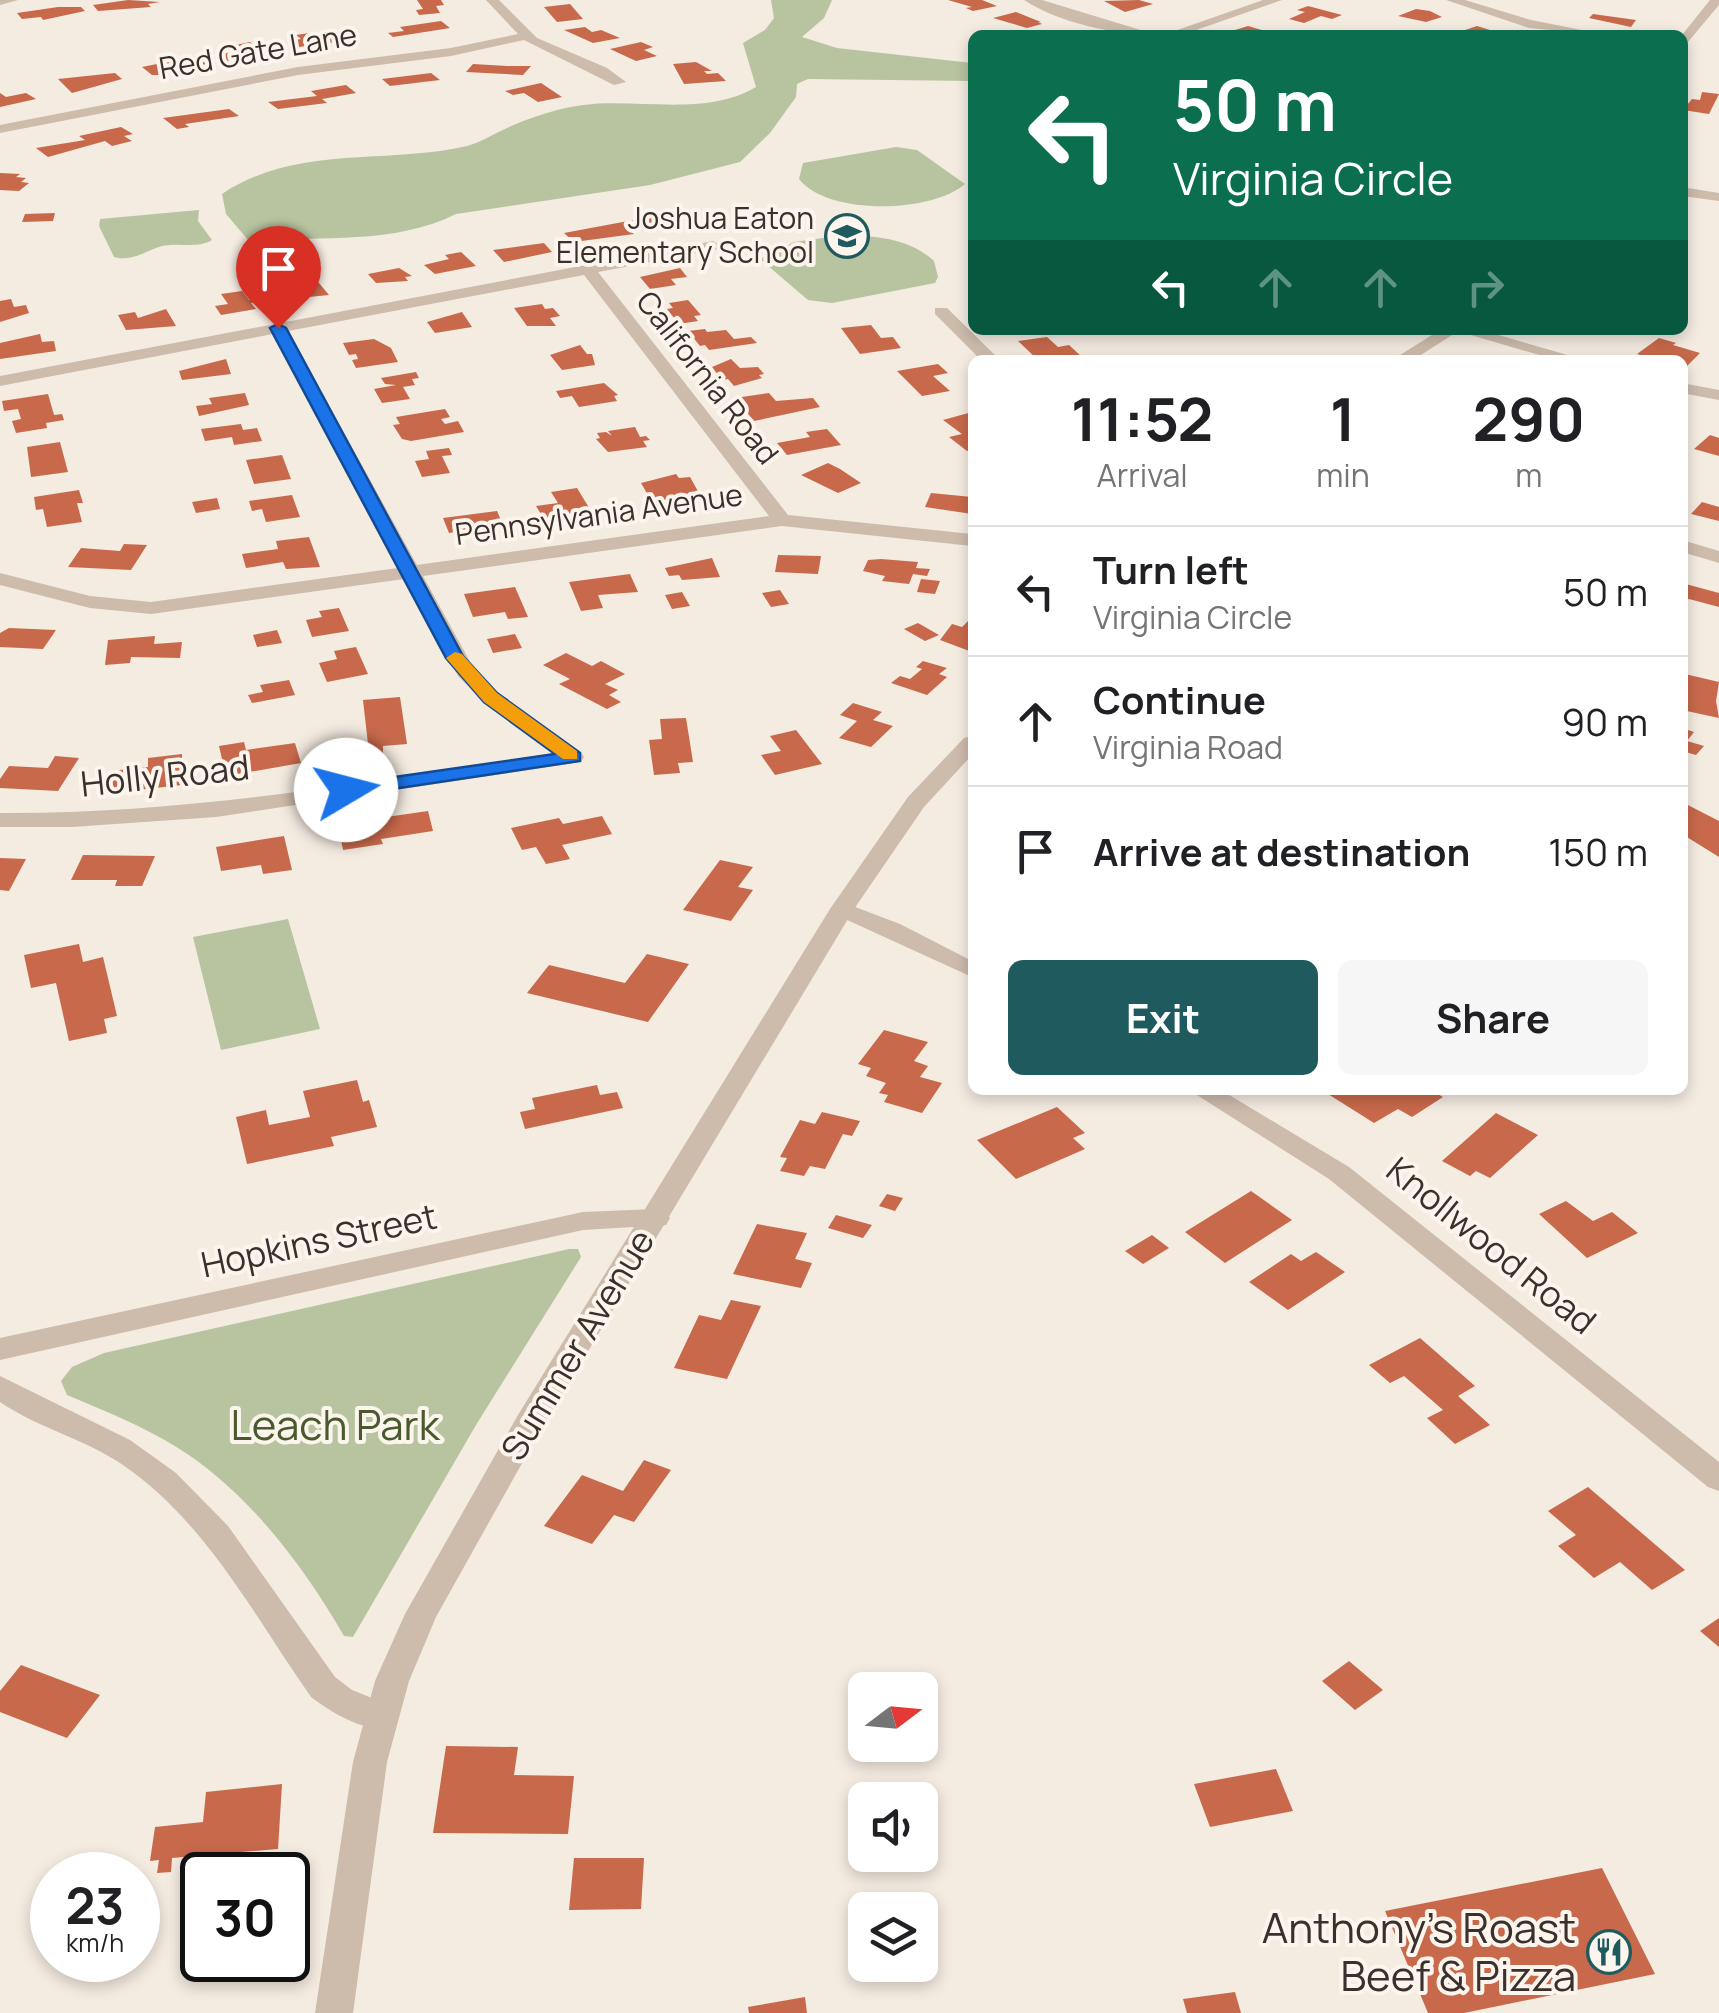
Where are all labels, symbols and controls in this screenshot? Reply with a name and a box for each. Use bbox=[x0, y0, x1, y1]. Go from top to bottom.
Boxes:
street label: Red Gate Lane bbox=[156, 13, 360, 88]
text: 50 m bbox=[1173, 56, 1337, 152]
icon: left bbox=[1008, 70, 1138, 200]
text: Virginia Circle bbox=[1173, 147, 1453, 209]
place label: Joshua Eaton Elementary School bbox=[556, 197, 814, 272]
school or university icon: Joshua Eaton Elementary School bbox=[824, 213, 870, 259]
pin bbox=[236, 226, 321, 329]
icon: arrive bbox=[251, 241, 306, 296]
icon: left bbox=[1143, 260, 1198, 315]
icon: ahead bbox=[1248, 260, 1303, 315]
icon: ahead bbox=[1353, 260, 1408, 315]
icon: right bbox=[1458, 260, 1513, 315]
street label: California Road bbox=[628, 282, 789, 472]
text: 11:52 bbox=[1071, 377, 1213, 459]
text: 1 bbox=[1330, 377, 1356, 459]
text: 290 bbox=[1473, 377, 1585, 459]
text: Arrival bbox=[1096, 453, 1188, 497]
text: min bbox=[1316, 453, 1370, 497]
text: m bbox=[1515, 453, 1542, 497]
street label: Pennsylvania Avenue bbox=[452, 473, 745, 554]
text: Turn left bbox=[1093, 543, 1249, 595]
icon: left bbox=[1008, 564, 1063, 619]
text: 50 m bbox=[1563, 565, 1648, 617]
text: Virginia Circle bbox=[1093, 595, 1292, 639]
text: Continue bbox=[1093, 673, 1266, 725]
icon: ahead bbox=[1008, 694, 1063, 749]
text: 90 m bbox=[1561, 695, 1648, 747]
text: Virginia Road bbox=[1093, 725, 1283, 769]
position arrow bbox=[294, 738, 398, 842]
street label: Holly Road bbox=[78, 742, 252, 808]
icon: arrive bbox=[1008, 824, 1063, 879]
text: Arrive at destination bbox=[1093, 825, 1470, 877]
text: 150 m bbox=[1548, 825, 1648, 877]
button: Exit bbox=[1008, 960, 1318, 1075]
button: Share bbox=[1338, 960, 1648, 1075]
street label: Knollwood Road bbox=[1377, 1146, 1606, 1345]
street label: Hopkins Street bbox=[196, 1192, 441, 1288]
street label: Summer Avenue bbox=[489, 1220, 665, 1469]
park label: Leach Park bbox=[230, 1395, 441, 1453]
north arrow bbox=[848, 1672, 938, 1762]
map controls bbox=[848, 1672, 938, 1982]
button: sound bbox=[848, 1782, 938, 1872]
speed limit sign: 30 bbox=[180, 1852, 310, 1982]
text: 23 bbox=[66, 1871, 124, 1939]
button: layers bbox=[848, 1892, 938, 1982]
place label: Anthony's Roast Beef & Pizza bbox=[1262, 1898, 1576, 2004]
text: km/h bbox=[66, 1925, 124, 1960]
restaurant icon: Anthony's Roast Beef & Pizza bbox=[1586, 1929, 1632, 1975]

